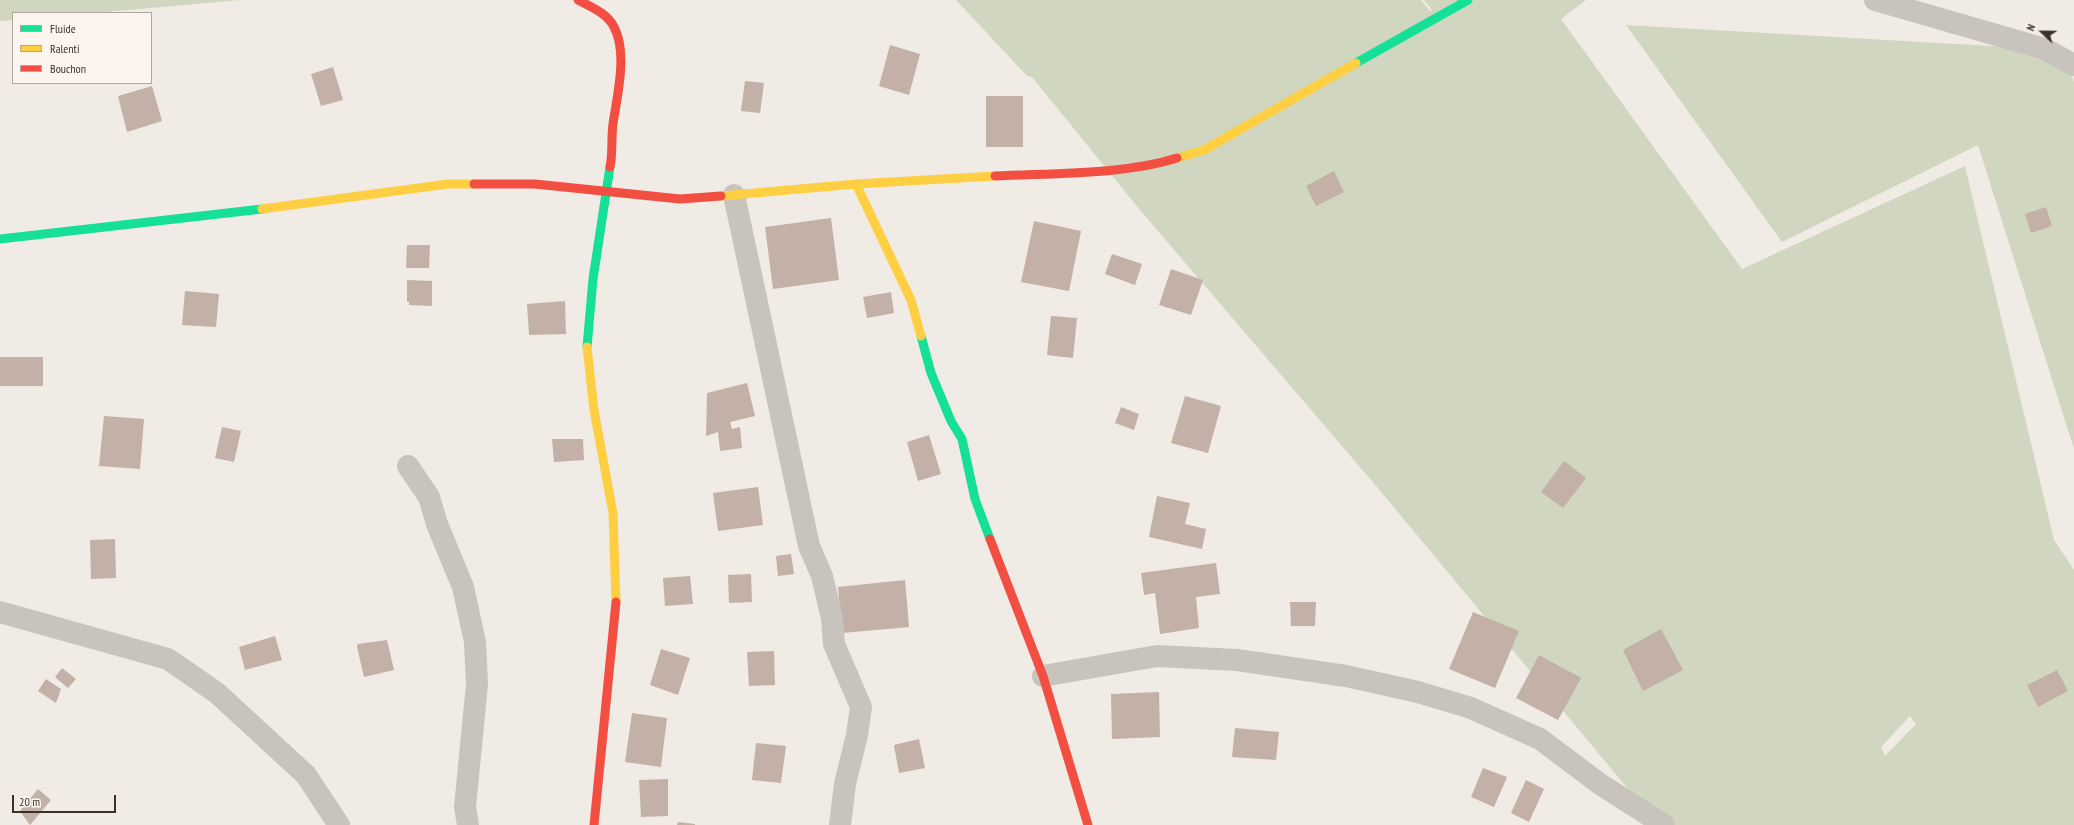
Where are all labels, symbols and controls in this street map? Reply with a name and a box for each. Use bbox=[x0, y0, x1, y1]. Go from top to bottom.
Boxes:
legend bbox=[12, 12, 152, 84]
north arrow bbox=[2022, 12, 2062, 52]
text: Fluide bbox=[50, 21, 76, 36]
text: N bbox=[2023, 22, 2038, 33]
text: Ralenti bbox=[50, 41, 79, 56]
text: Bouchon bbox=[50, 61, 86, 76]
scale bar bbox=[14, 787, 118, 813]
text: 20 m bbox=[19, 794, 40, 809]

